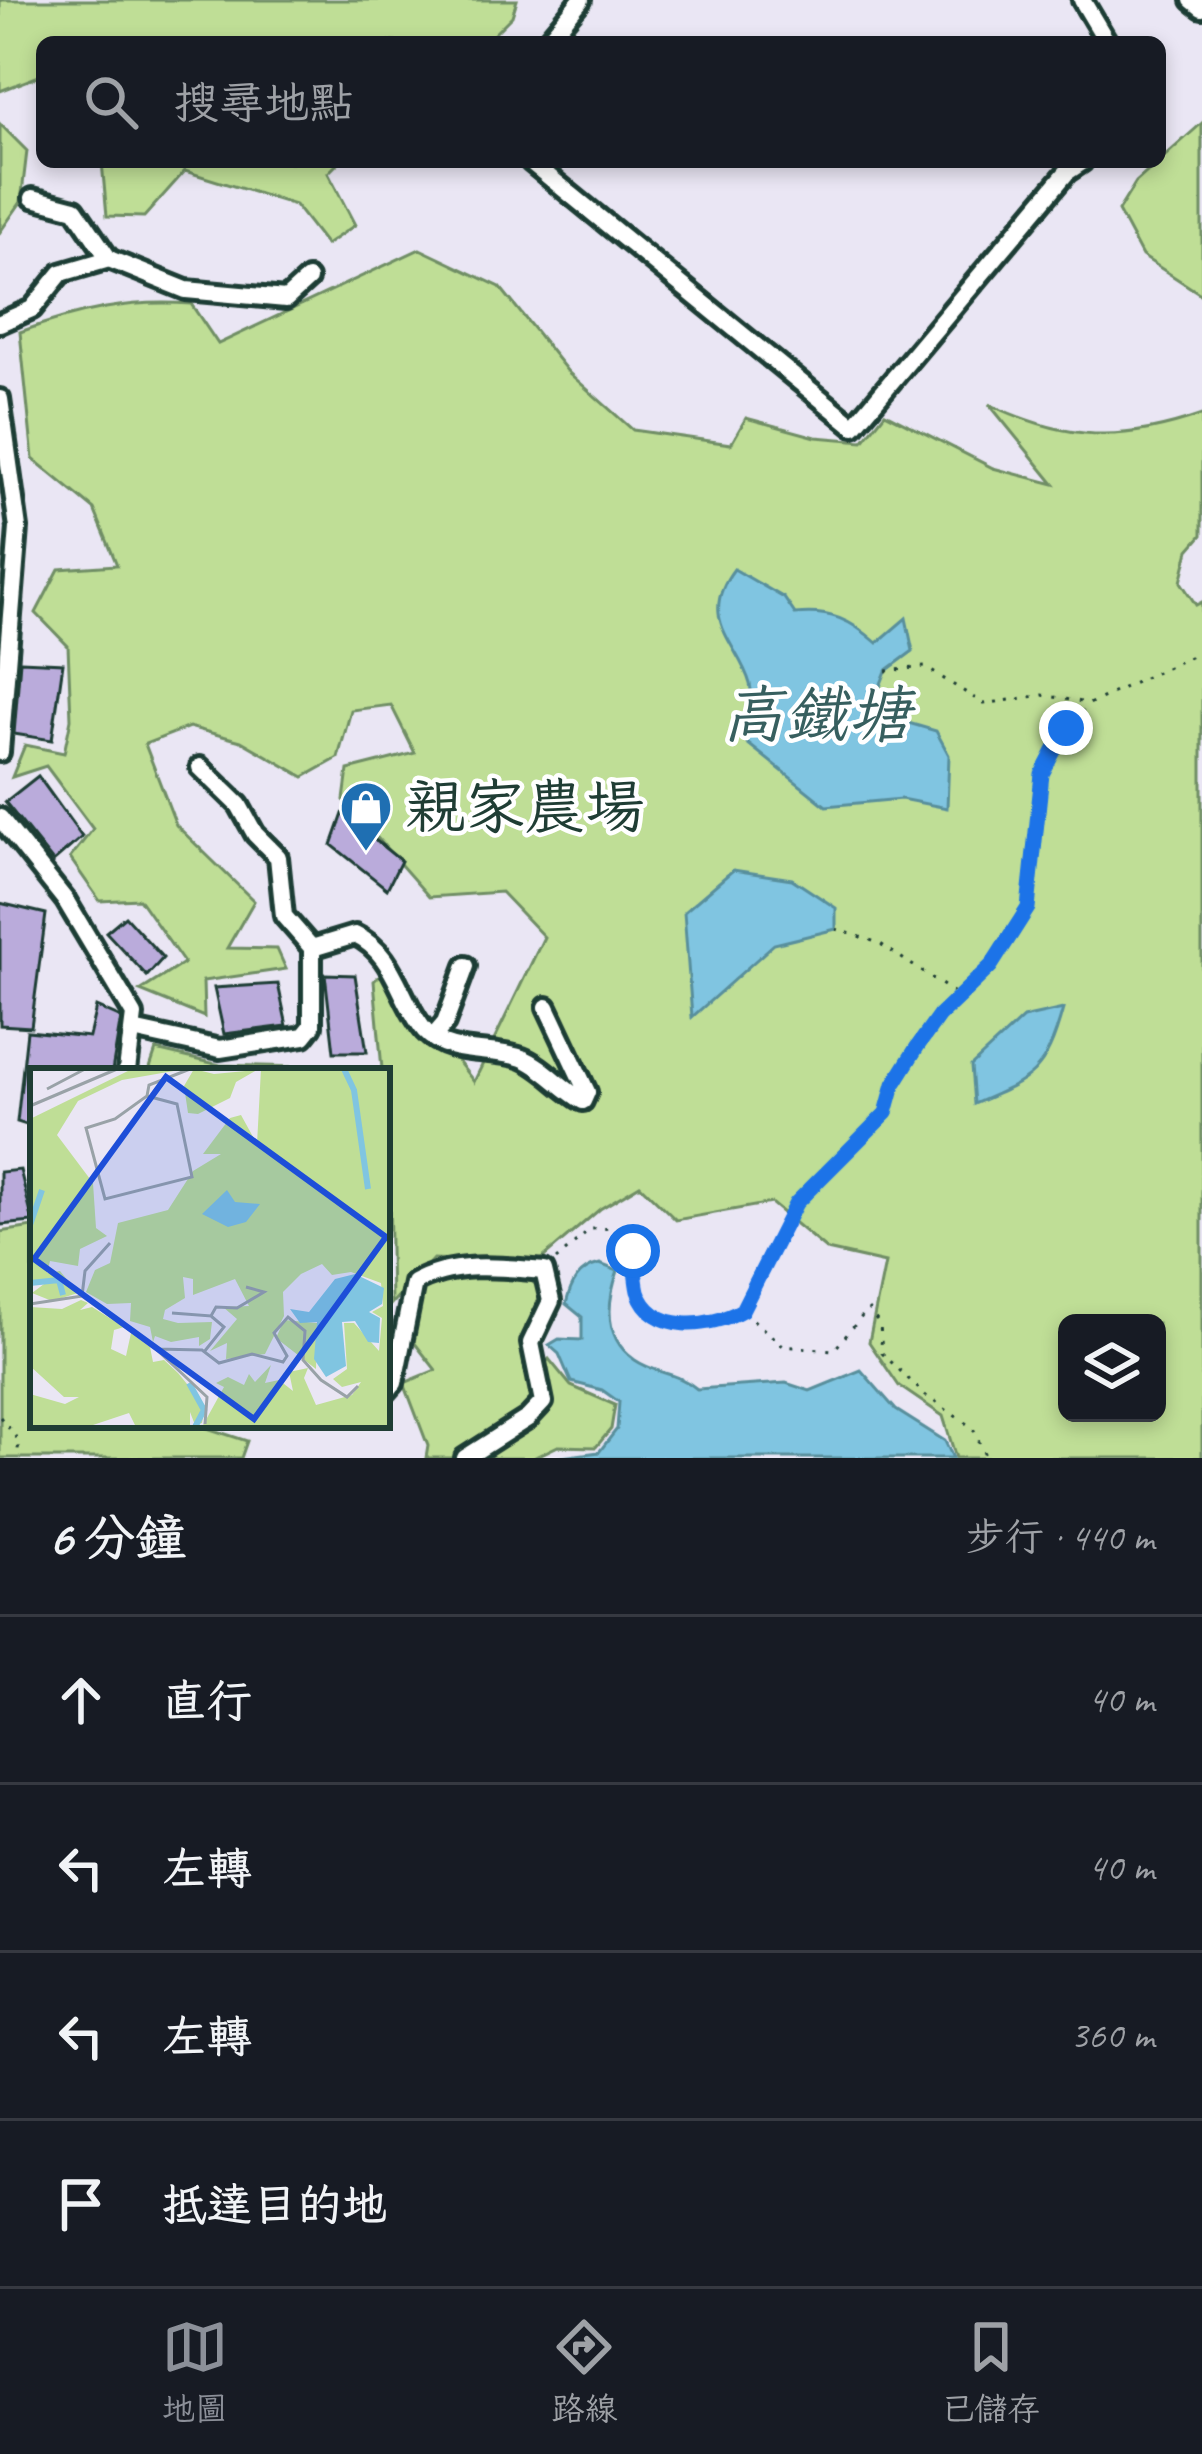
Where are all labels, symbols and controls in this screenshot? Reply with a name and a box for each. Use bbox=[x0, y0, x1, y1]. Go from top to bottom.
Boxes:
search box bbox=[36, 36, 1166, 168]
icon: search bbox=[78, 69, 144, 135]
text: 搜尋地點 bbox=[174, 75, 354, 132]
water label: 高鐵塘 bbox=[722, 676, 916, 755]
route end bbox=[1039, 701, 1093, 755]
place label: 親家農場 bbox=[405, 769, 645, 845]
shop icon: 親家農場 bbox=[338, 779, 394, 853]
inset map bbox=[30, 1068, 390, 1428]
route start bbox=[606, 1224, 660, 1278]
map controls bbox=[1058, 1314, 1166, 1422]
button: layers bbox=[1058, 1314, 1166, 1422]
text: 6 分鐘 bbox=[48, 1506, 186, 1570]
text: 步行 · 440 m bbox=[966, 1513, 1154, 1562]
icon: ahead bbox=[48, 1667, 114, 1733]
text: 直行 bbox=[162, 1673, 252, 1730]
text: 40 m bbox=[1088, 1675, 1154, 1724]
icon: left bbox=[48, 1835, 114, 1901]
text: 左轉 bbox=[162, 1841, 252, 1898]
text: 40 m bbox=[1088, 1843, 1154, 1892]
icon: left bbox=[48, 2003, 114, 2069]
text: 左轉 bbox=[162, 2009, 252, 2066]
text: 360 m bbox=[1070, 2011, 1154, 2060]
icon: arrive bbox=[48, 2171, 114, 2237]
text: 抵達目的地 bbox=[162, 2177, 387, 2234]
tab: 地圖 bbox=[162, 2314, 228, 2430]
tab: 路線 bbox=[551, 2314, 617, 2430]
tab: 已儲存 bbox=[941, 2314, 1040, 2430]

